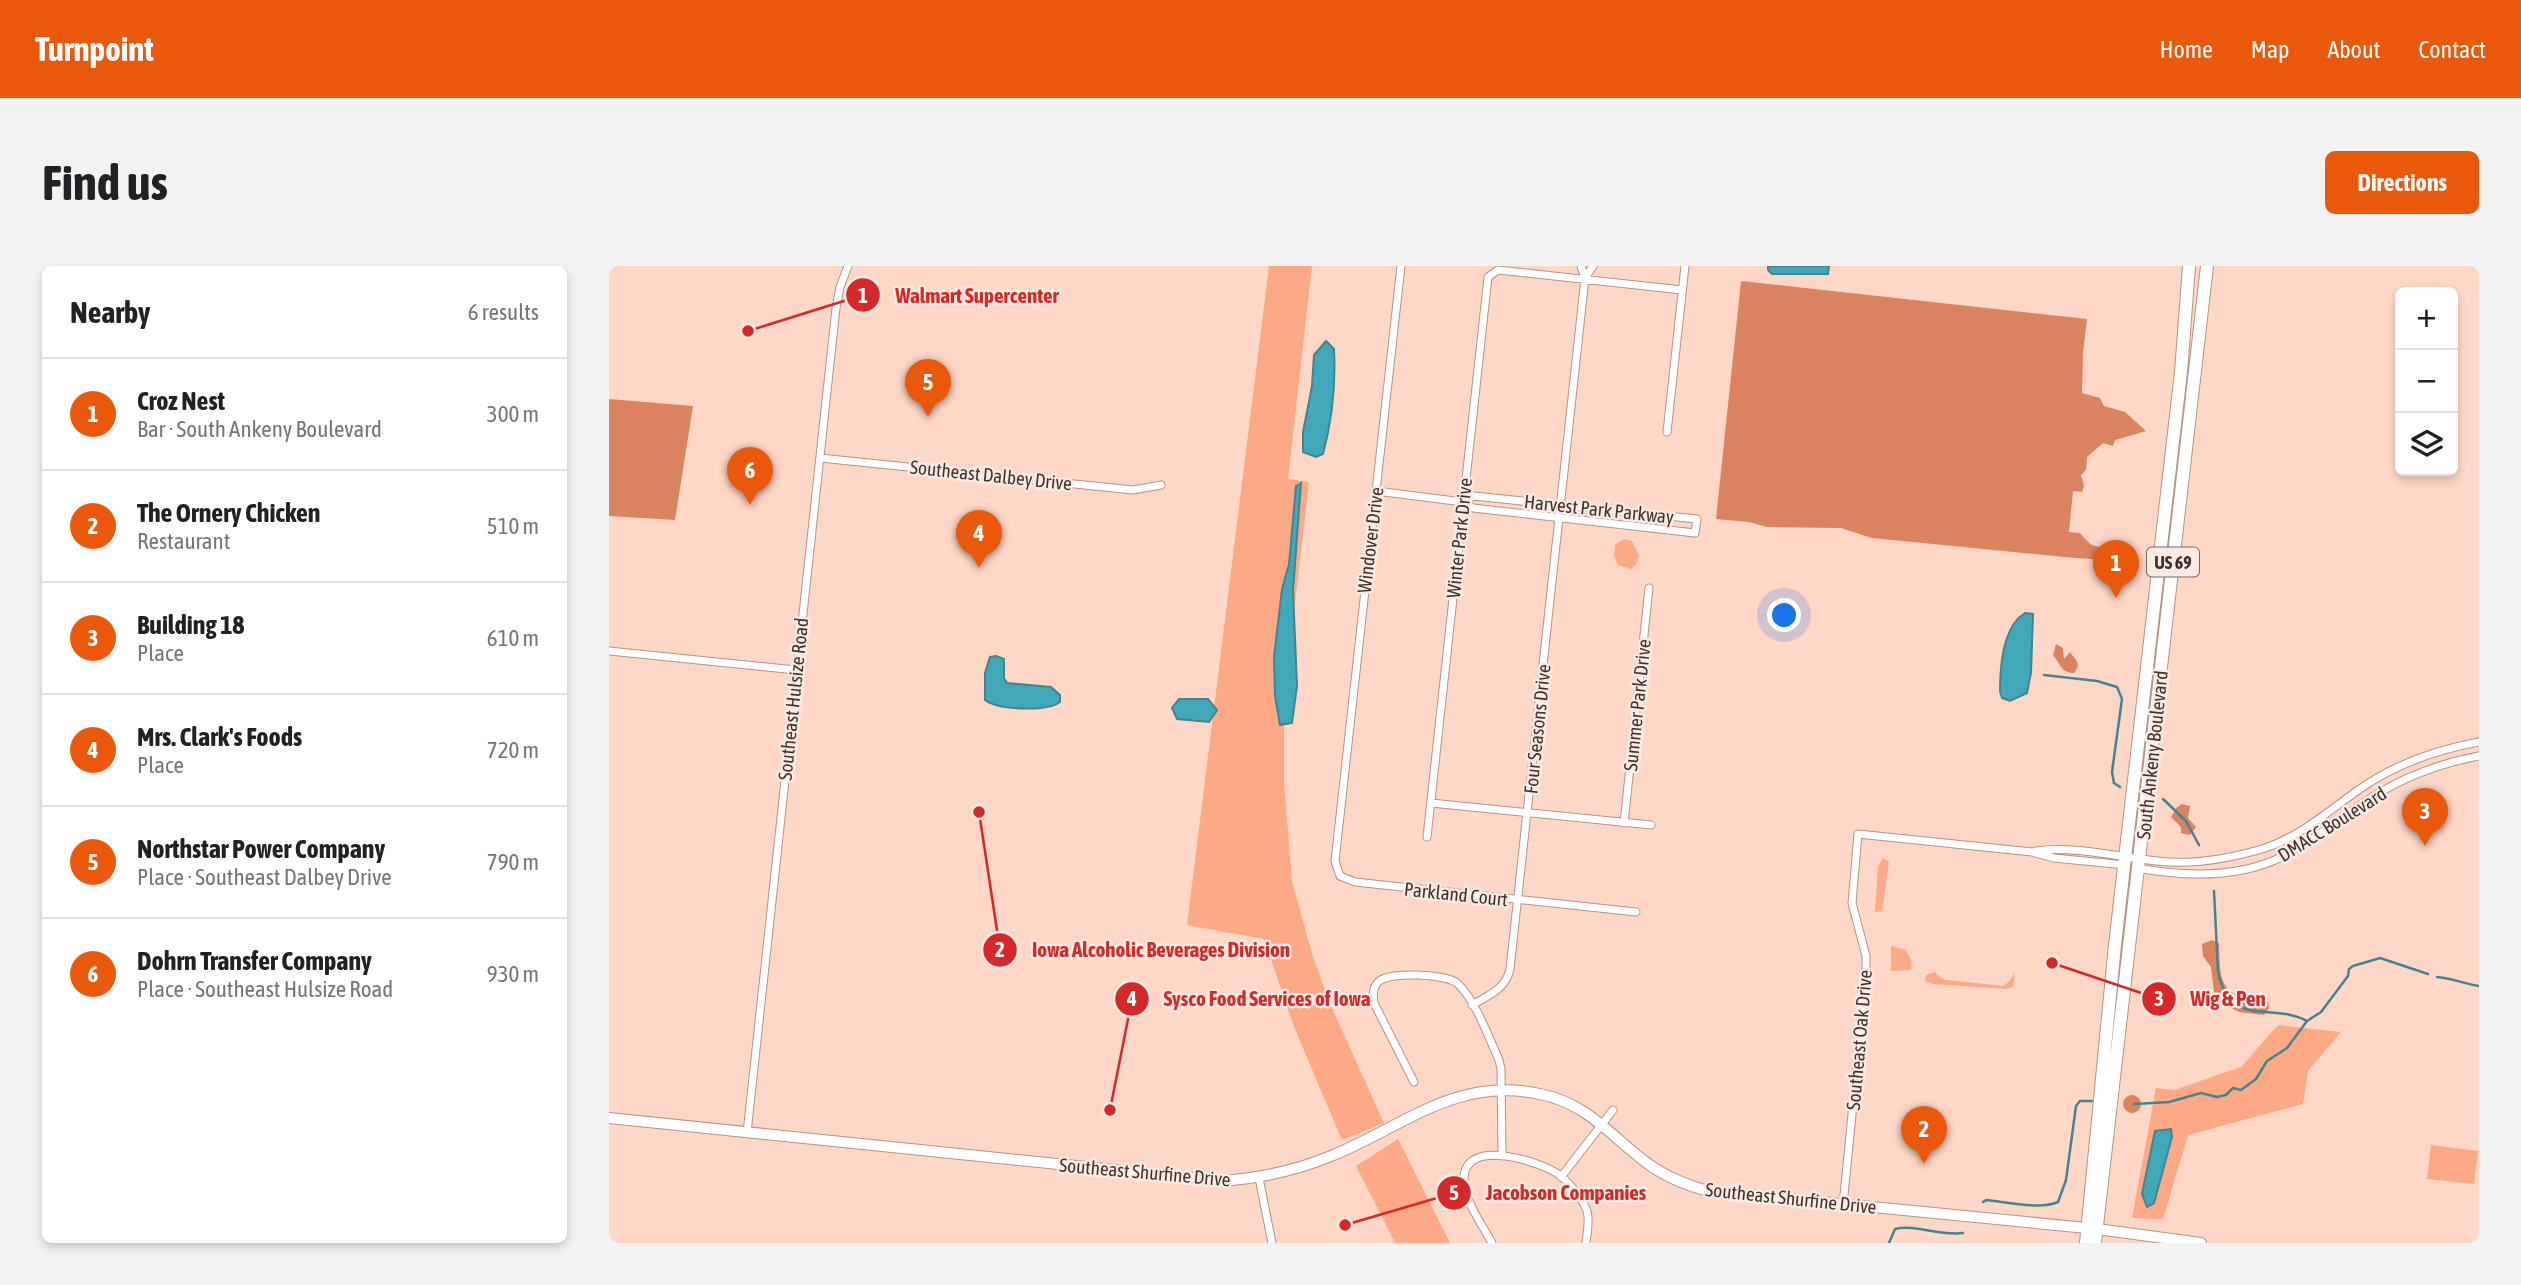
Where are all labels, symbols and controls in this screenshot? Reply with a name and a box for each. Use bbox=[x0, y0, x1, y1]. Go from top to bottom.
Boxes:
text: Turnpoint bbox=[35, 30, 154, 68]
text: Home bbox=[2159, 36, 2213, 63]
text: Map bbox=[2251, 36, 2289, 63]
text: About bbox=[2327, 36, 2380, 63]
text: Contact bbox=[2418, 36, 2486, 63]
button: Directions bbox=[2325, 151, 2479, 214]
text: Find us bbox=[42, 154, 168, 210]
callout: Walmart Supercenter bbox=[846, 274, 1072, 316]
text: 1 bbox=[858, 283, 868, 307]
text: Walmart Supercenter bbox=[894, 283, 1060, 307]
map controls bbox=[2395, 287, 2458, 476]
button: + bbox=[2395, 287, 2458, 350]
text: Nearby bbox=[70, 295, 150, 329]
text: 6 results bbox=[468, 299, 539, 325]
button: − bbox=[2395, 350, 2458, 413]
pin: 5 bbox=[905, 359, 951, 417]
text: Croz Nest bbox=[137, 386, 225, 416]
text: 1 bbox=[88, 401, 98, 427]
text: 300 m bbox=[487, 401, 539, 427]
button: layers bbox=[2395, 413, 2458, 476]
text: Bar · South Ankeny Boulevard bbox=[137, 416, 382, 442]
pin: 6 bbox=[727, 447, 773, 505]
street label: Southeast Dalbey Drive bbox=[909, 456, 1073, 494]
street label: Winter Park Drive bbox=[1442, 477, 1476, 599]
street label: Windover Drive bbox=[1353, 486, 1387, 594]
street label: Harvest Park Parkway bbox=[1523, 490, 1675, 528]
text: The Ornery Chicken bbox=[137, 498, 320, 528]
pin: 4 bbox=[956, 510, 1002, 568]
text: 2 bbox=[88, 513, 98, 539]
text: 510 m bbox=[487, 513, 539, 539]
text: Restaurant bbox=[137, 528, 230, 554]
pin: 1 bbox=[2093, 540, 2139, 598]
road number: US 69 bbox=[2147, 548, 2199, 576]
your location bbox=[1767, 598, 1801, 632]
text: Building 18 bbox=[137, 610, 245, 640]
street label: Southeast Hulsize Road bbox=[774, 617, 812, 781]
text: 3 bbox=[88, 625, 98, 651]
text: 610 m bbox=[487, 625, 539, 651]
street label: Summer Park Drive bbox=[1619, 638, 1655, 772]
text: Place bbox=[137, 640, 184, 666]
street label: Four Seasons Drive bbox=[1519, 663, 1555, 795]
street label: South Ankeny Boulevard bbox=[2132, 669, 2172, 841]
text: Mrs. Clark's Foods bbox=[137, 722, 302, 752]
text: 4 bbox=[88, 737, 98, 763]
text: 720 m bbox=[487, 737, 539, 763]
text: Place bbox=[137, 752, 184, 778]
street label: DMACC Boulevard bbox=[2274, 782, 2390, 866]
pin: 3 bbox=[2402, 788, 2448, 846]
text: Northstar Power Company bbox=[137, 834, 385, 864]
text: 5 bbox=[88, 849, 98, 875]
text: 790 m bbox=[487, 849, 539, 875]
text: Place · Southeast Dalbey Drive bbox=[137, 864, 392, 890]
street label: Parkland Court bbox=[1403, 878, 1509, 910]
callout: Iowa Alcoholic Beverages Division bbox=[983, 929, 1304, 971]
text: 2 bbox=[995, 937, 1005, 961]
text: Iowa Alcoholic Beverages Division bbox=[1032, 937, 1290, 961]
text: Dohrn Transfer Company bbox=[137, 946, 372, 976]
text: 6 bbox=[88, 961, 98, 987]
text: 930 m bbox=[487, 961, 539, 987]
street label: Southeast Oak Drive bbox=[1842, 969, 1876, 1111]
text: Place · Southeast Hulsize Road bbox=[137, 976, 393, 1002]
callout: Sysco Food Services of Iowa bbox=[1114, 978, 1385, 1020]
callout: Wig & Pen bbox=[2141, 978, 2280, 1020]
text: 4 bbox=[1126, 986, 1137, 1010]
text: Sysco Food Services of Iowa bbox=[1163, 986, 1371, 1010]
text: 3 bbox=[2154, 986, 2164, 1010]
text: Wig & Pen bbox=[2189, 986, 2266, 1010]
pin: 2 bbox=[1901, 1106, 1947, 1164]
street label: Southeast Shurfine Drive bbox=[1058, 1154, 1232, 1190]
callout: Jacobson Companies bbox=[1437, 1172, 1660, 1214]
street label: Southeast Shurfine Drive bbox=[1704, 1178, 1878, 1218]
text: 5 bbox=[1449, 1180, 1459, 1204]
text: Jacobson Companies bbox=[1485, 1180, 1647, 1204]

